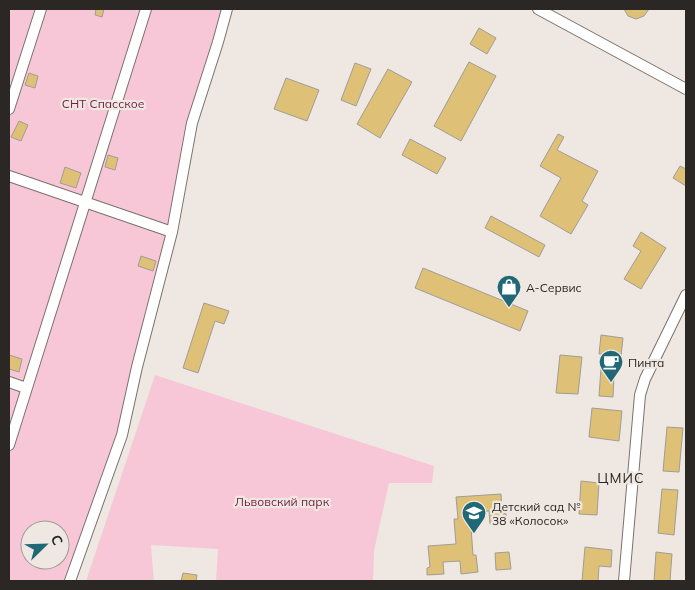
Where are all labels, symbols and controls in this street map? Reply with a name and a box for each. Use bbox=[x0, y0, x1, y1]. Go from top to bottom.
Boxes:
park label: СНТ Спасское bbox=[62, 96, 145, 111]
shop icon: A-Сервис bbox=[496, 274, 522, 308]
place label: A-Сервис bbox=[526, 280, 582, 295]
cafe icon: Пинта bbox=[598, 349, 624, 383]
place label: Пинта bbox=[628, 355, 664, 370]
district label: ЦМИС bbox=[597, 469, 645, 487]
park label: Львовский парк bbox=[235, 494, 330, 509]
place label: Детский сад № 38 «Колосок» bbox=[492, 499, 580, 528]
school or university icon: Детский сад № 38 «Колосок» bbox=[461, 500, 487, 534]
north arrow bbox=[20, 520, 70, 570]
text: С bbox=[47, 532, 67, 548]

